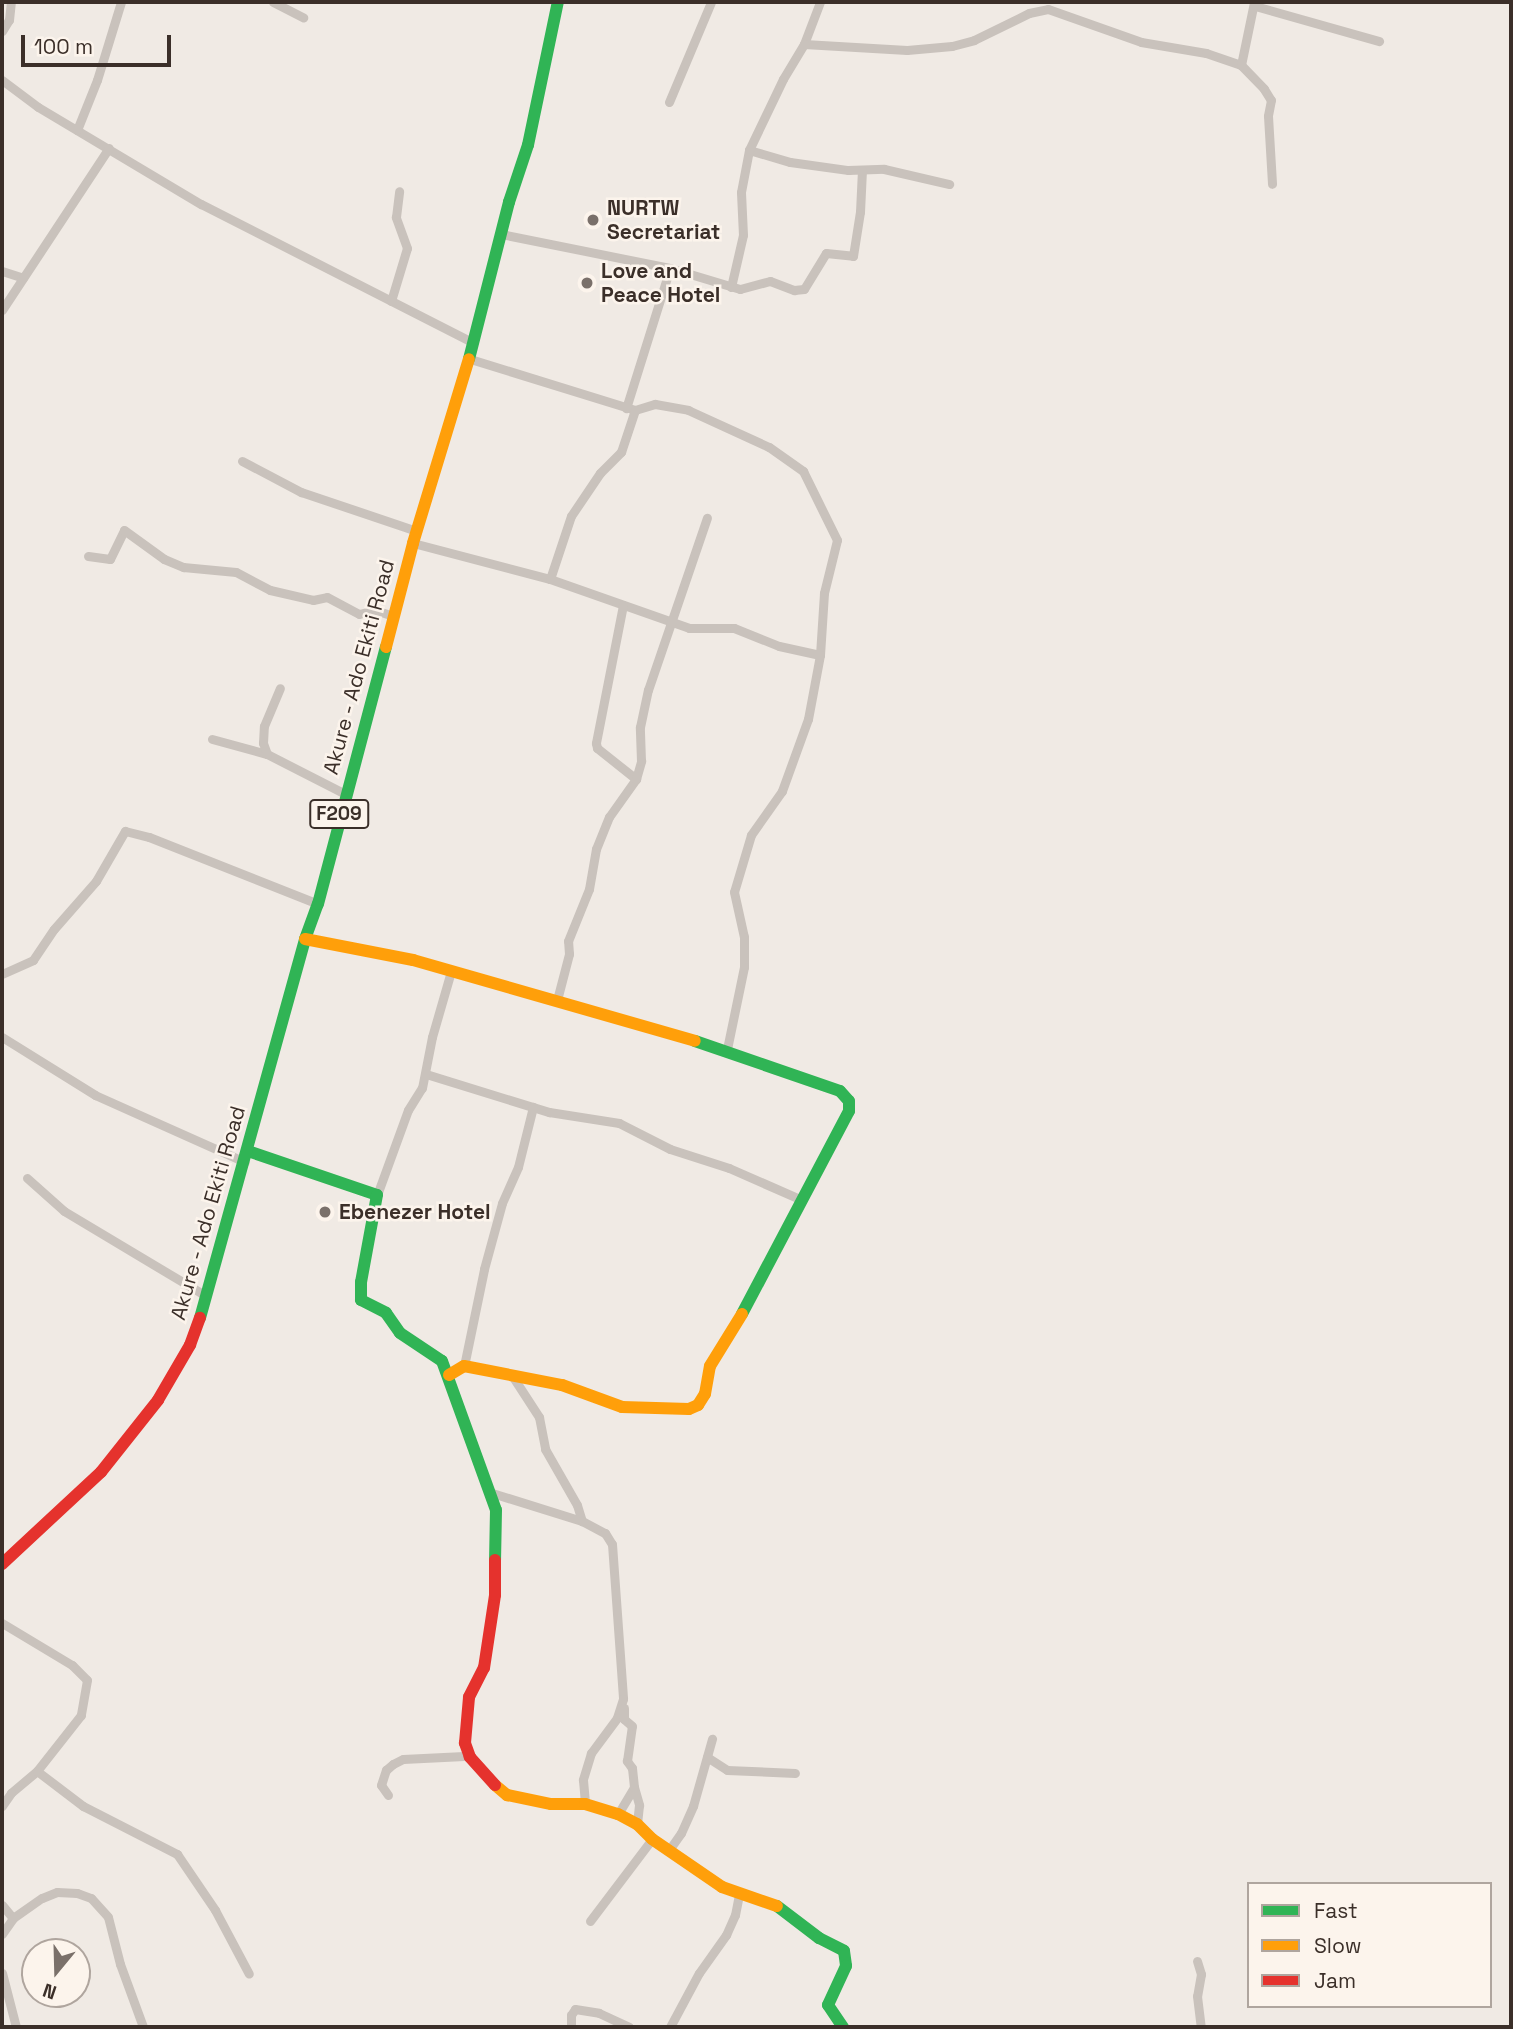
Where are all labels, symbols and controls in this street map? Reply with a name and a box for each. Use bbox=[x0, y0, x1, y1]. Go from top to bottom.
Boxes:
scale bar bbox=[24, 21, 175, 65]
text: 100 m bbox=[34, 33, 93, 60]
place label: NURTW Secretariat bbox=[607, 195, 720, 245]
marker: NURTW Secretariat bbox=[585, 212, 601, 228]
place label: Love and Peace Hotel bbox=[601, 258, 720, 308]
marker: Love and Peace Hotel bbox=[579, 275, 595, 291]
street label: Akure - Ado Ekiti Road bbox=[318, 556, 400, 778]
road number: F209 bbox=[309, 799, 369, 830]
street label: Akure - Ado Ekiti Road bbox=[165, 1102, 251, 1324]
place label: Ebenezer Hotel bbox=[339, 1199, 491, 1225]
marker: Ebenezer Hotel bbox=[317, 1204, 333, 1220]
legend bbox=[1247, 1882, 1492, 2008]
text: Fast bbox=[1314, 1897, 1358, 1924]
text: Slow bbox=[1314, 1932, 1362, 1959]
north arrow bbox=[21, 1938, 91, 2008]
text: Jam bbox=[1314, 1967, 1356, 1994]
text: N bbox=[40, 1978, 60, 2005]

